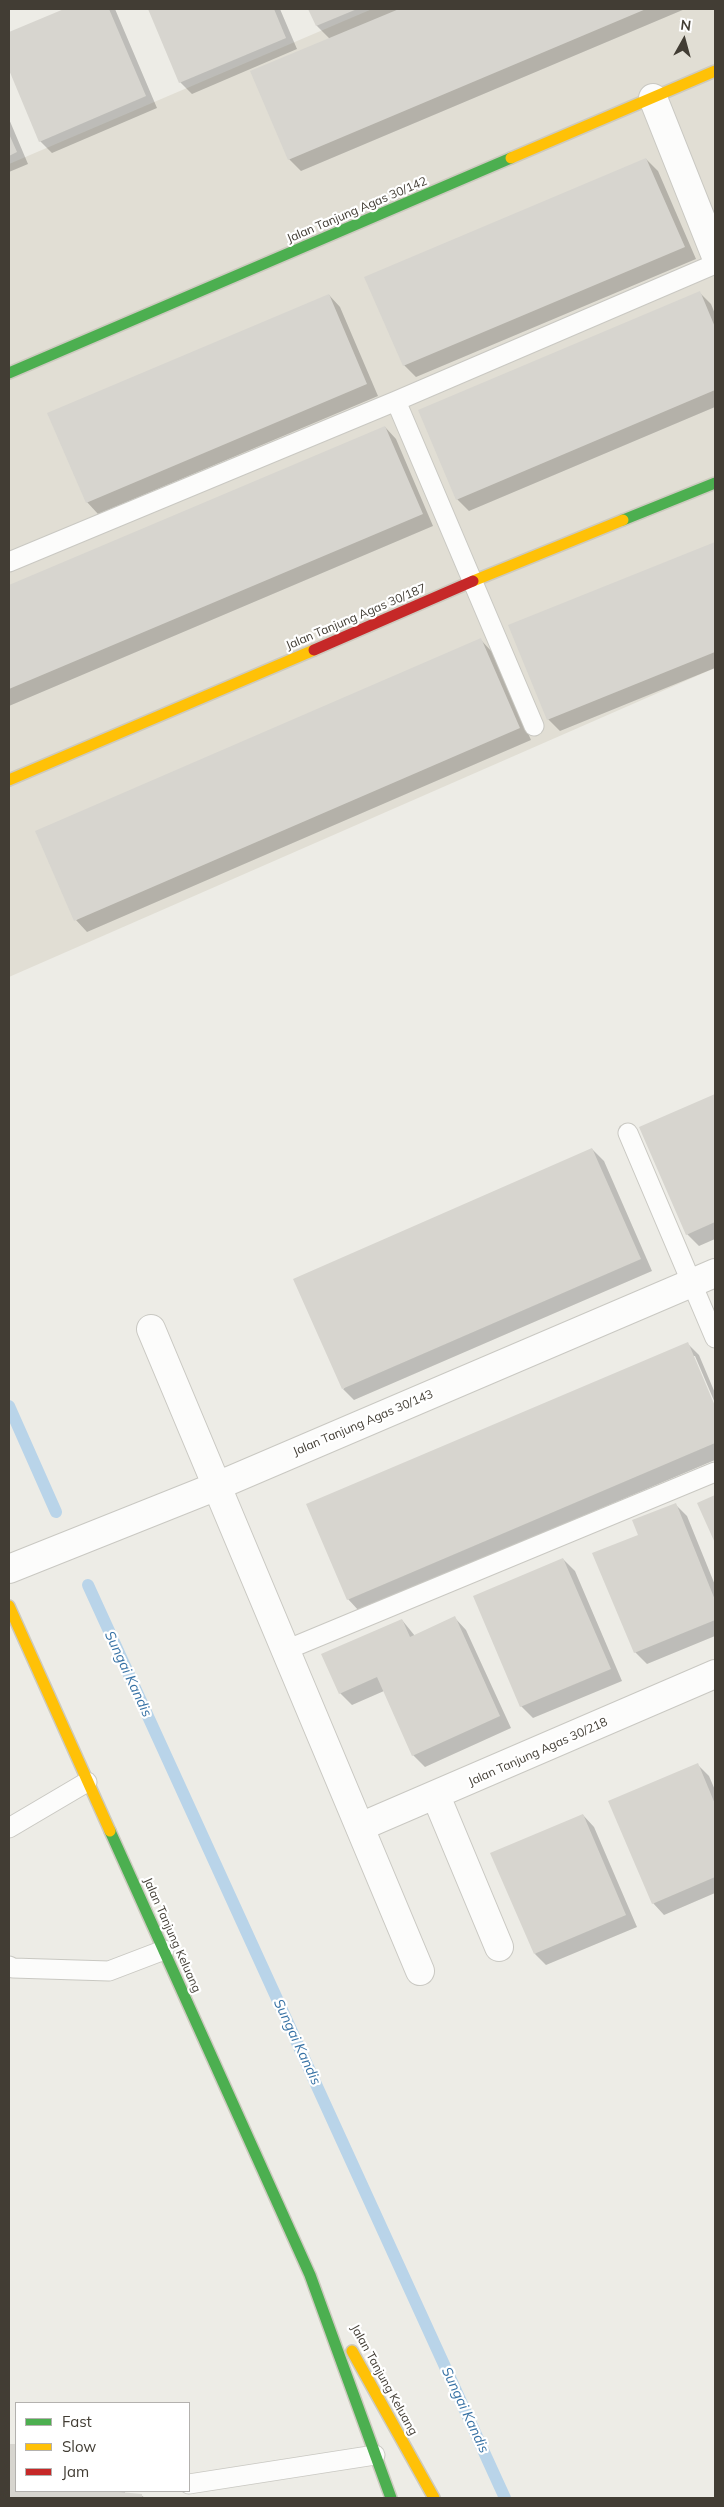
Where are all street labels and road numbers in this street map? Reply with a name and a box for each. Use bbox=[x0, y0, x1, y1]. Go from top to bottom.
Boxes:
street label: Jalan Tanjung Agas 30/142 bbox=[285, 174, 429, 246]
street label: Jalan Tanjung Agas 30/187 bbox=[284, 581, 428, 653]
street label: Jalan Tanjung Agas 30/143 bbox=[291, 1387, 435, 1459]
street label: Jalan Tanjung Agas 30/218 bbox=[466, 1715, 610, 1789]
street label: Jalan Tanjung Keluang bbox=[140, 1875, 204, 1995]
street label: Jalan Tanjung Keluang bbox=[348, 2322, 420, 2438]

